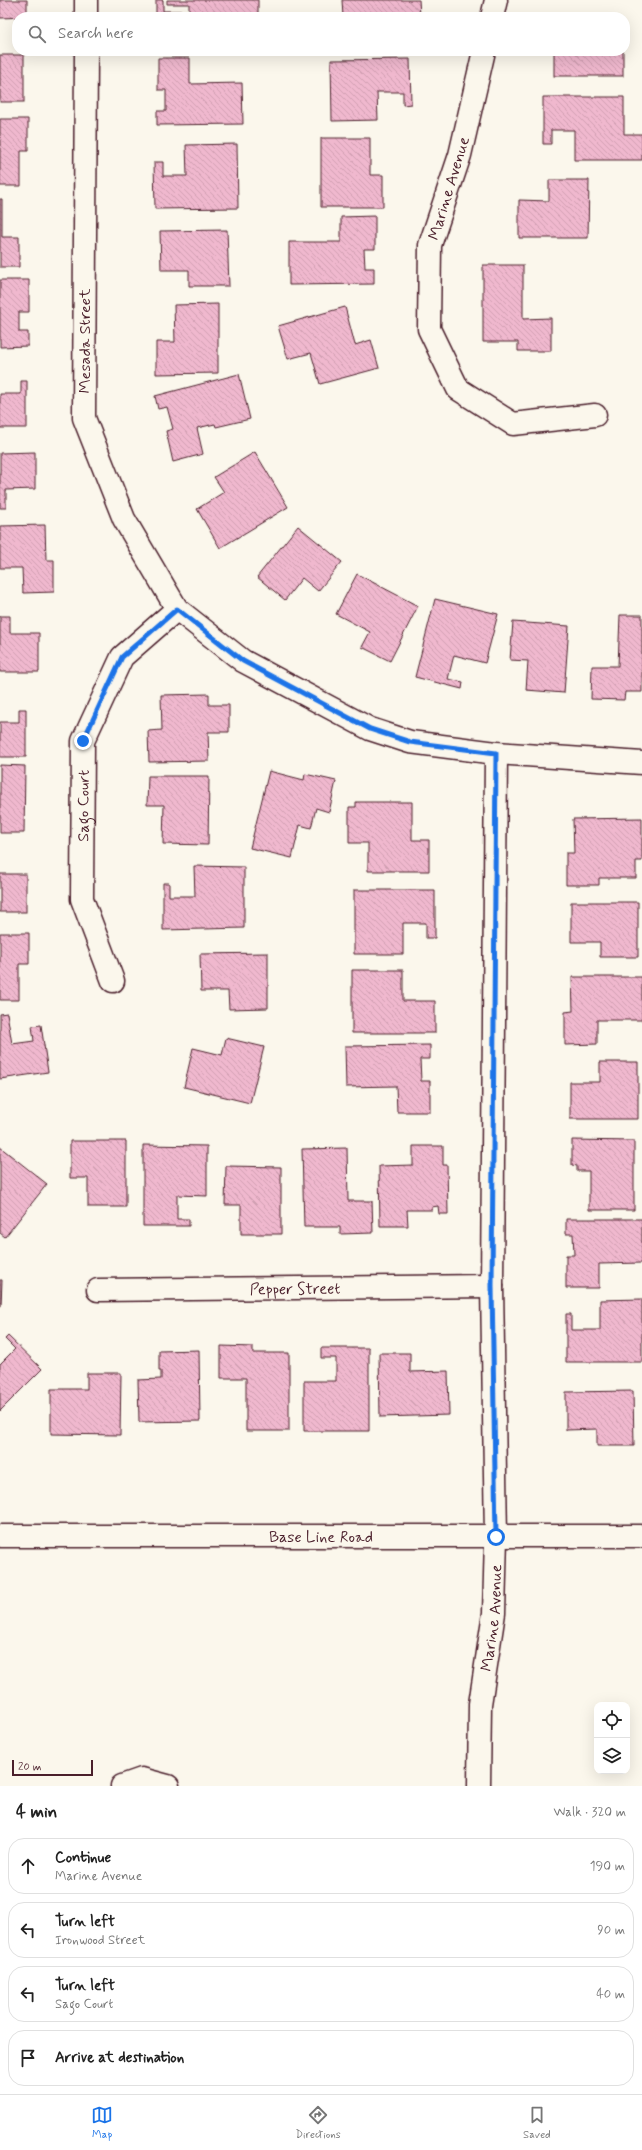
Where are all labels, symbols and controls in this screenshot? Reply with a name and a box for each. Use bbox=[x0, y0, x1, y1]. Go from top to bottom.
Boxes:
search box bbox=[12, 12, 630, 56]
icon: search bbox=[26, 23, 48, 45]
text: Search here bbox=[58, 24, 134, 44]
street label: Marine Avenue bbox=[424, 134, 475, 243]
street label: Mesada Street bbox=[75, 288, 96, 393]
route end bbox=[74, 732, 92, 750]
street label: Sago Court bbox=[73, 770, 96, 842]
street label: Pepper Street bbox=[250, 1279, 341, 1300]
street label: Base Line Road bbox=[269, 1527, 373, 1548]
route start bbox=[487, 1528, 505, 1546]
street label: Marine Avenue bbox=[476, 1564, 507, 1673]
map controls bbox=[594, 1702, 630, 1774]
button: locate bbox=[594, 1702, 630, 1738]
button: layers bbox=[594, 1738, 630, 1774]
scale bar bbox=[12, 1758, 93, 1777]
text: 20 m bbox=[18, 1760, 41, 1774]
text: 4 min bbox=[16, 1801, 57, 1823]
text: Walk · 320 m bbox=[553, 1804, 626, 1821]
text: Continue bbox=[55, 1848, 111, 1868]
icon: ahead bbox=[17, 1855, 39, 1877]
text: 190 m bbox=[590, 1858, 625, 1875]
text: Marine Avenue bbox=[55, 1868, 142, 1885]
text: Turn left bbox=[55, 1912, 115, 1932]
icon: left bbox=[17, 1919, 39, 1941]
text: 90 m bbox=[597, 1922, 625, 1939]
text: Ironwood Street bbox=[55, 1932, 145, 1949]
text: Turn left bbox=[55, 1976, 115, 1996]
icon: left bbox=[17, 1983, 39, 2005]
text: 40 m bbox=[596, 1986, 625, 2003]
text: Sago Court bbox=[55, 1996, 113, 2013]
icon: arrive bbox=[17, 2047, 39, 2069]
text: Arrive at destination bbox=[55, 2048, 184, 2068]
tab: Map bbox=[91, 2104, 113, 2142]
tab: Directions bbox=[295, 2104, 341, 2142]
tab: Saved bbox=[523, 2104, 551, 2142]

